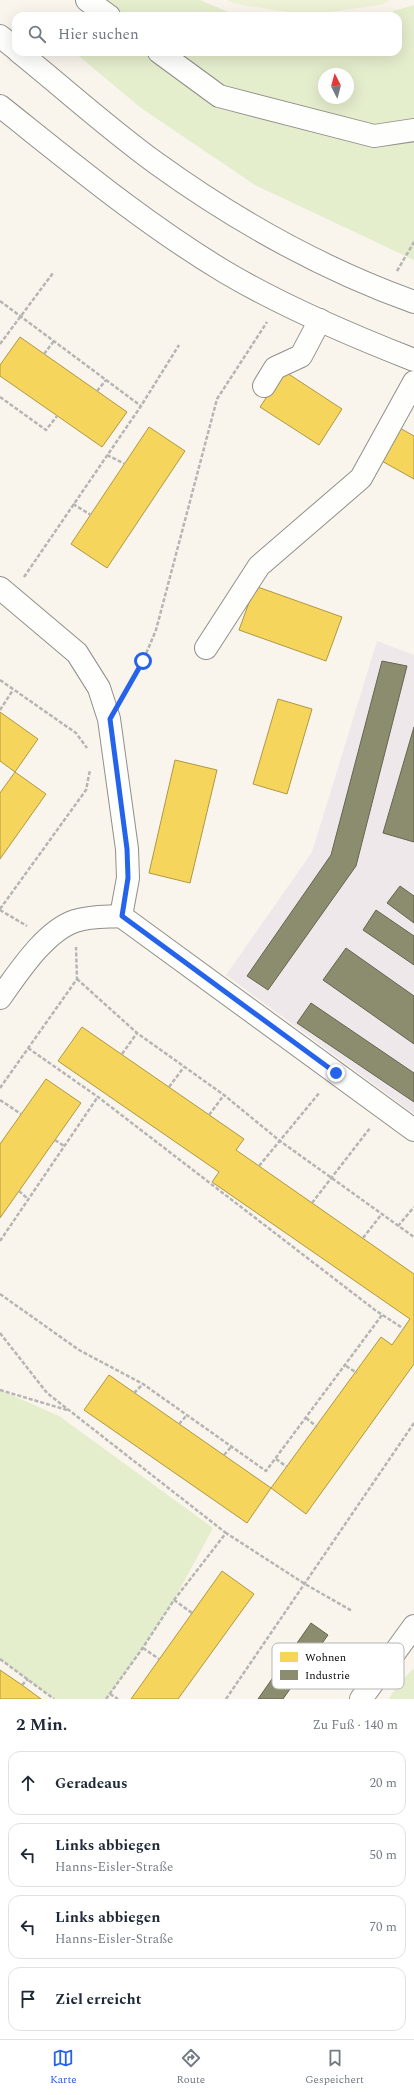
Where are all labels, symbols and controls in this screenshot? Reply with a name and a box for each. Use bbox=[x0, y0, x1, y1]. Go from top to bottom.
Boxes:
search box bbox=[12, 12, 402, 56]
icon: search bbox=[26, 23, 48, 45]
text: Hier suchen bbox=[58, 23, 139, 46]
north arrow bbox=[318, 68, 354, 104]
route start bbox=[134, 652, 152, 670]
route end bbox=[327, 1064, 345, 1082]
legend bbox=[272, 1643, 404, 1689]
text: Wohnen bbox=[305, 1649, 346, 1666]
text: Industrie bbox=[305, 1667, 350, 1684]
text: 2 Min. bbox=[16, 1712, 67, 1738]
text: Zu Fuß · 140 m bbox=[312, 1715, 398, 1735]
icon: ahead bbox=[17, 1772, 39, 1794]
text: Geradeaus bbox=[55, 1772, 127, 1795]
text: 20 m bbox=[370, 1773, 397, 1793]
text: Links abbiegen bbox=[55, 1834, 160, 1857]
icon: left bbox=[17, 1844, 39, 1866]
text: 50 m bbox=[370, 1845, 397, 1865]
text: Hanns-Eisler-Straße bbox=[55, 1857, 173, 1877]
text: Links abbiegen bbox=[55, 1906, 160, 1929]
icon: left bbox=[17, 1916, 39, 1938]
text: 70 m bbox=[370, 1917, 397, 1937]
text: Hanns-Eisler-Straße bbox=[55, 1929, 173, 1949]
icon: arrive bbox=[17, 1988, 39, 2010]
text: Ziel erreicht bbox=[55, 1988, 141, 2011]
tab: Karte bbox=[50, 2047, 77, 2088]
tab: Route bbox=[177, 2047, 205, 2088]
tab: Gespeichert bbox=[305, 2047, 364, 2088]

